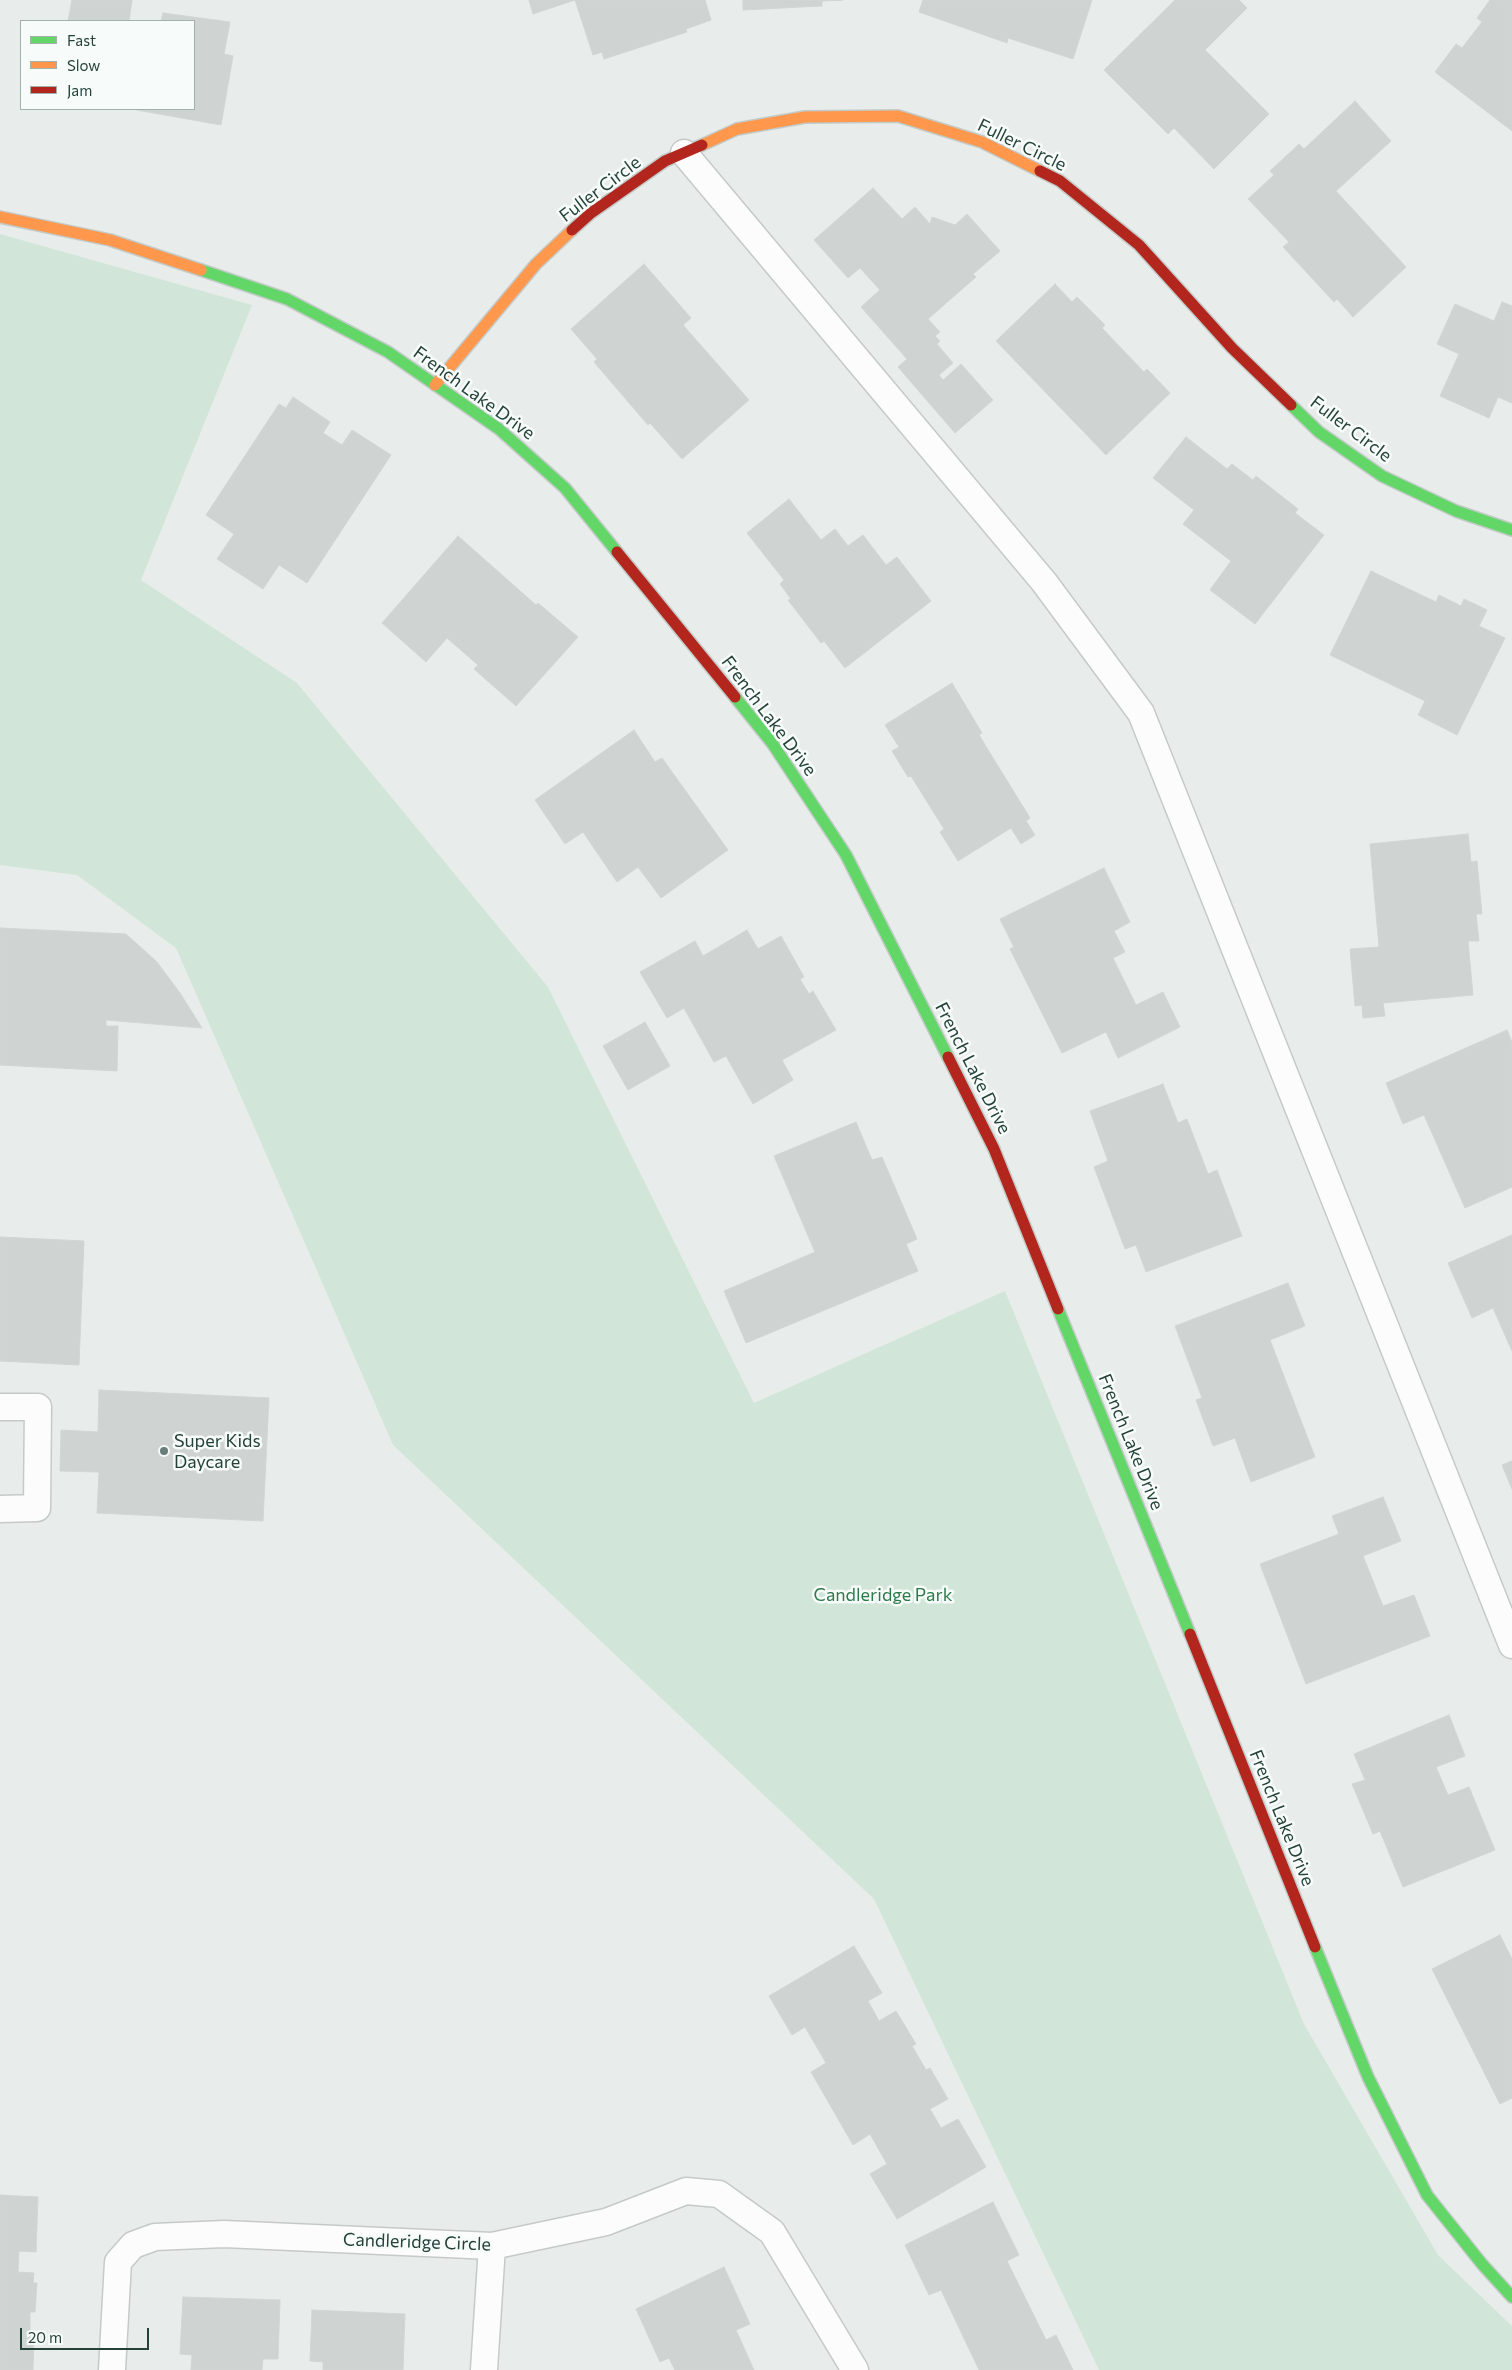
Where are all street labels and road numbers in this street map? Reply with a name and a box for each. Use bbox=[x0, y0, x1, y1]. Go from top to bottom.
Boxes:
street label: Fuller Circle bbox=[974, 114, 1070, 176]
street label: Fuller Circle bbox=[555, 151, 645, 227]
street label: French Lake Drive bbox=[409, 342, 539, 444]
street label: Fuller Circle bbox=[1306, 391, 1396, 467]
street label: French Lake Drive bbox=[717, 652, 821, 780]
street label: French Lake Drive bbox=[930, 999, 1016, 1137]
street label: French Lake Drive bbox=[1094, 1371, 1168, 1513]
street label: French Lake Drive bbox=[1245, 1747, 1319, 1889]
street label: Candleridge Circle bbox=[343, 2229, 491, 2255]

